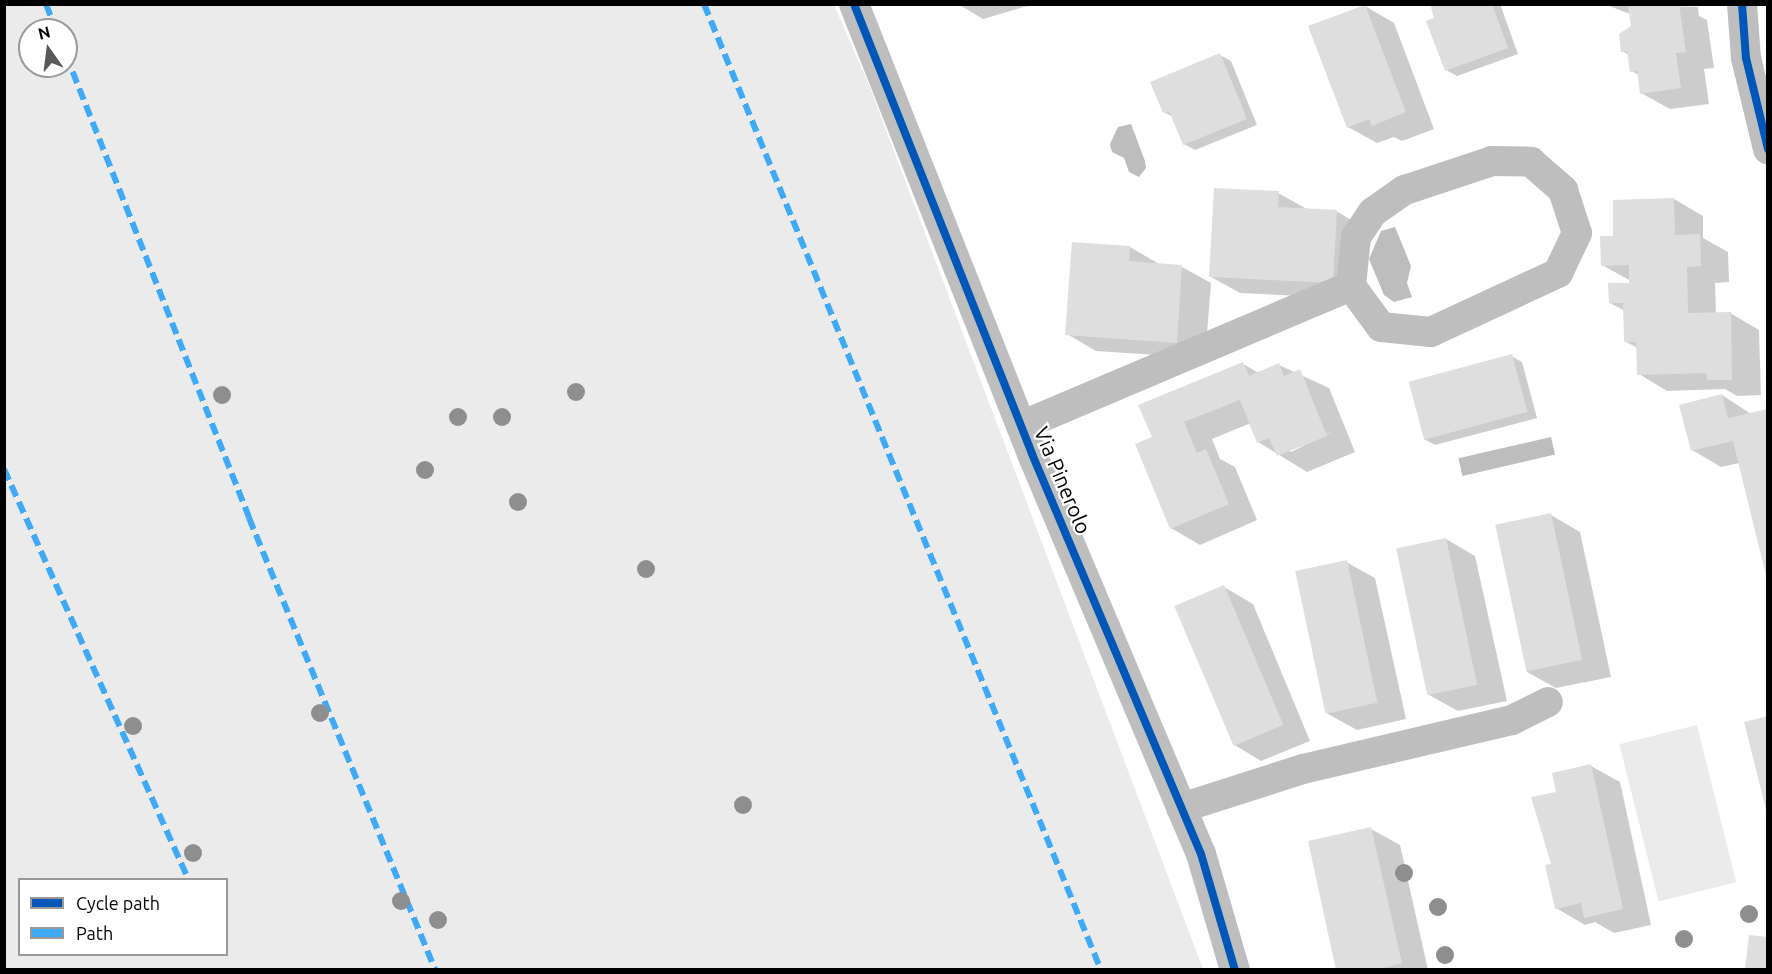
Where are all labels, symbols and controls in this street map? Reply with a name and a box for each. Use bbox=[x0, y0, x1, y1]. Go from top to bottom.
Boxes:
north arrow bbox=[18, 18, 78, 78]
text: N bbox=[36, 22, 52, 43]
street label: Via Pinerolo bbox=[1029, 423, 1097, 537]
legend bbox=[18, 878, 228, 956]
text: Cycle path bbox=[76, 893, 160, 913]
text: Path bbox=[76, 923, 113, 943]

